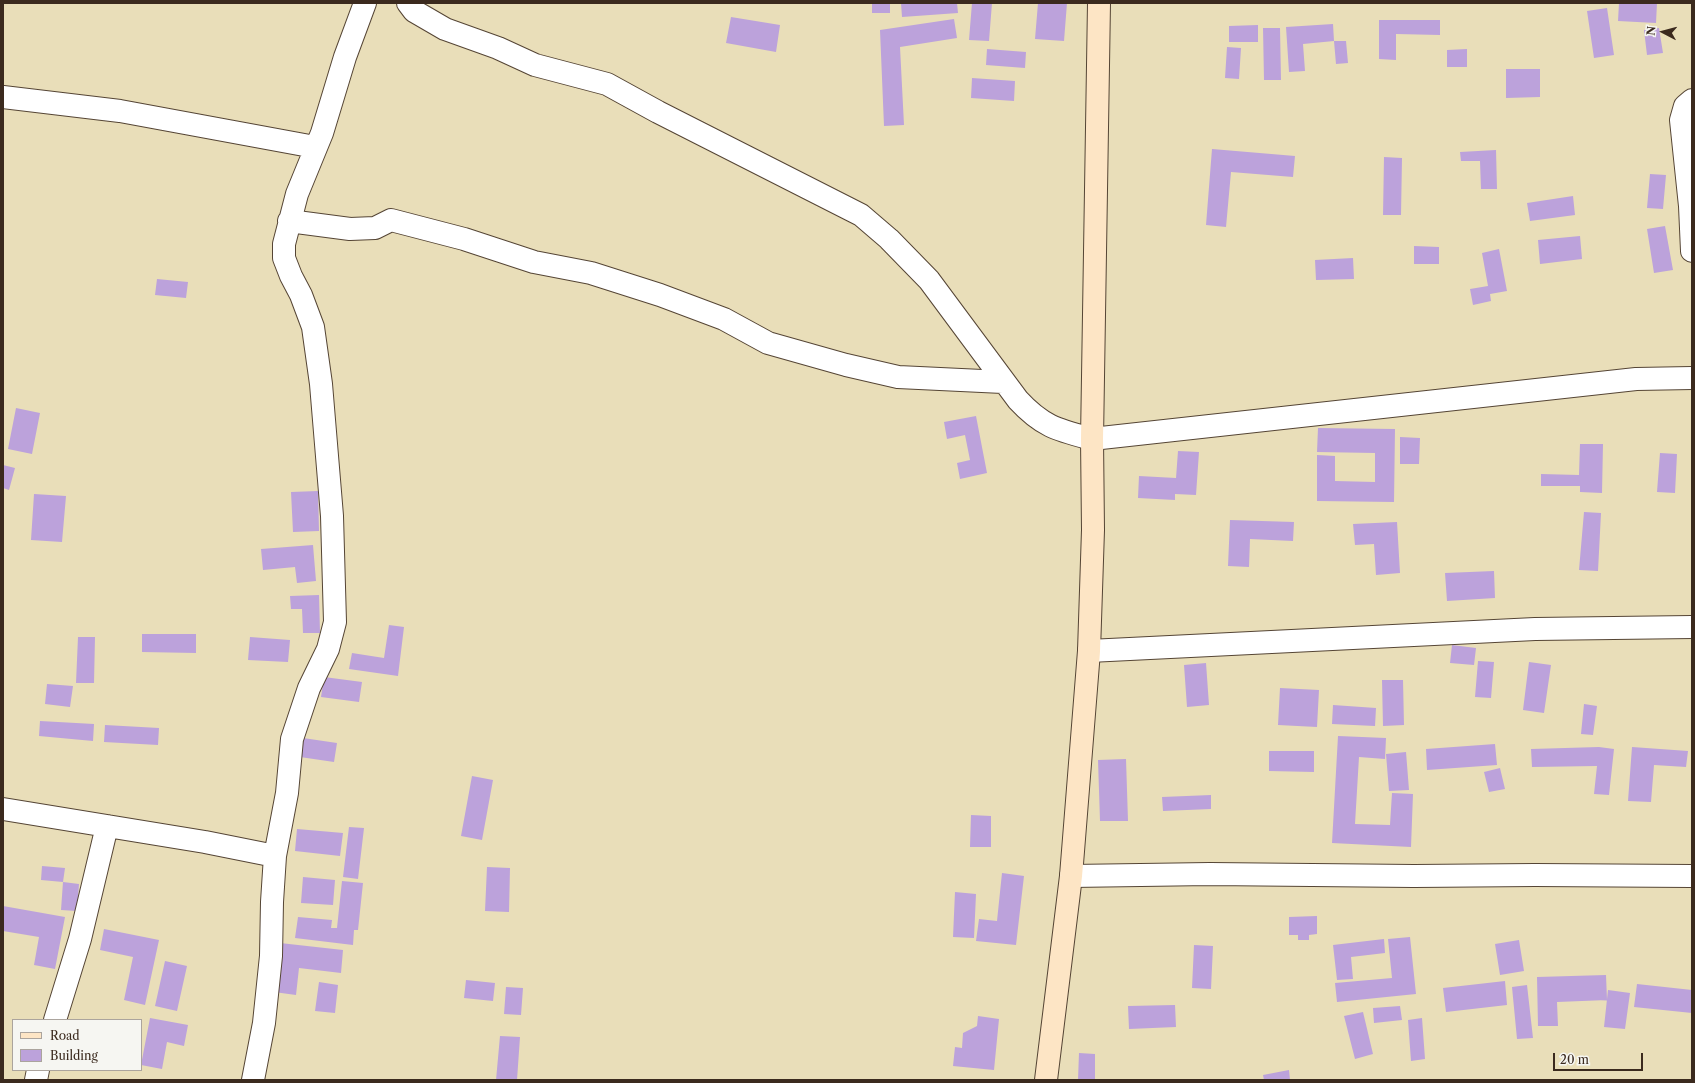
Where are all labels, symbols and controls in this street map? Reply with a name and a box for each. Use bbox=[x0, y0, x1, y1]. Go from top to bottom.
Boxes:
north arrow bbox=[1643, 12, 1683, 52]
text: N bbox=[1644, 25, 1659, 36]
legend bbox=[12, 1019, 142, 1071]
text: Road bbox=[50, 1028, 80, 1043]
scale bar bbox=[1555, 1045, 1645, 1071]
text: Building bbox=[50, 1048, 98, 1063]
text: 20 m bbox=[1560, 1052, 1589, 1067]

